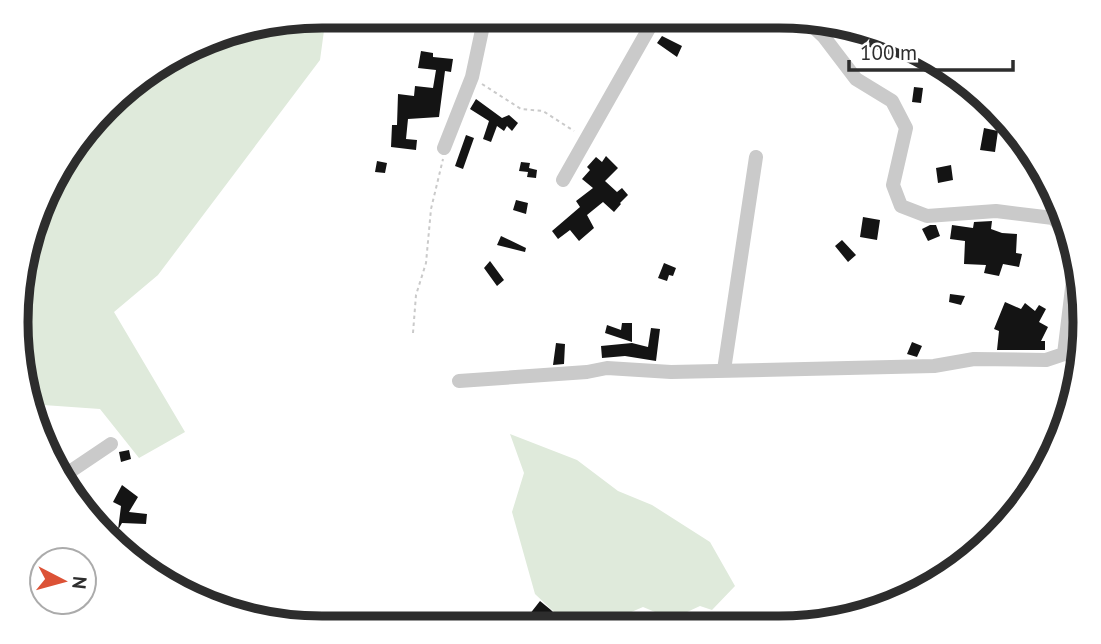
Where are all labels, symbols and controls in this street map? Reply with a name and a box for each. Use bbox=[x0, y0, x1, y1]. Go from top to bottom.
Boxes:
scale bar bbox=[849, 28, 1014, 72]
text: 100 m bbox=[860, 39, 917, 66]
north arrow bbox=[28, 546, 98, 616]
text: N bbox=[67, 575, 92, 590]

